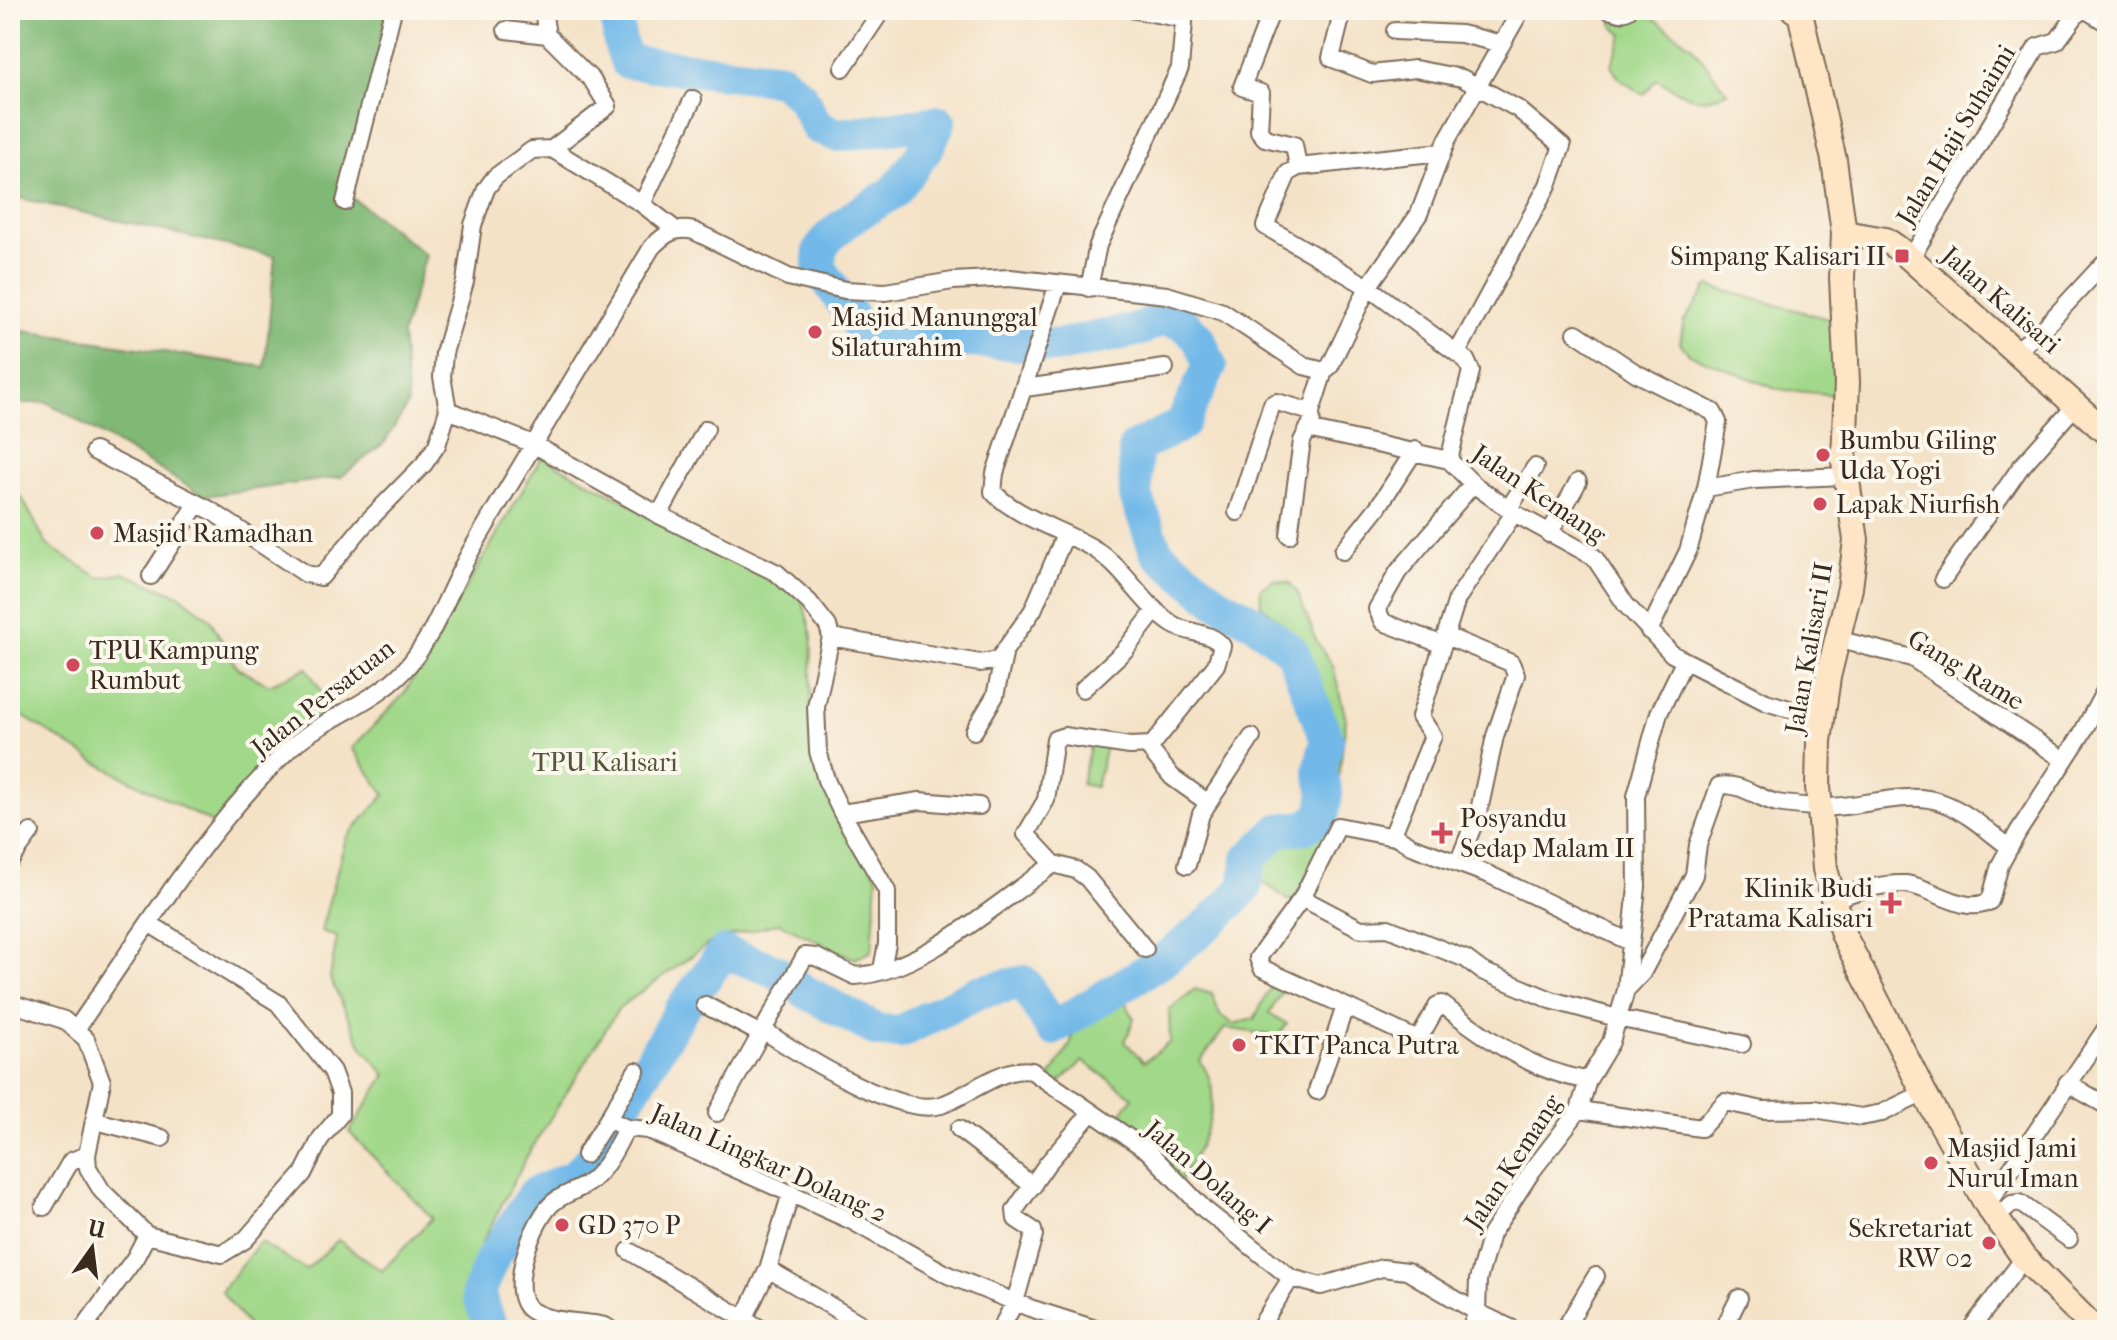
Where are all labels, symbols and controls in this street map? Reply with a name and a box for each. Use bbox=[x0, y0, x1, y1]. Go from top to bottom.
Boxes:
street label: Jalan Haji Suhaimi bbox=[1889, 39, 2022, 233]
street label: Jalan Kalisari bbox=[1934, 239, 2067, 360]
place label: Simpang Kalisari II bbox=[1670, 241, 1886, 272]
marker: Simpang Kalisari II bbox=[1893, 247, 1911, 265]
place label: Masjid Manunggal Silaturahim bbox=[831, 302, 1038, 363]
marker: Masjid Manunggal Silaturahim bbox=[806, 323, 824, 341]
place label: Bumbu Giling Uda Yogi bbox=[1839, 425, 1997, 486]
street label: Jalan Kemang bbox=[1464, 437, 1613, 551]
marker: Bumbu Giling Uda Yogi bbox=[1814, 446, 1832, 464]
place label: Lapak Niurfish bbox=[1836, 489, 2001, 520]
marker: Lapak Niurfish bbox=[1811, 495, 1829, 513]
place label: Masjid Ramadhan bbox=[113, 518, 313, 549]
marker: Masjid Ramadhan bbox=[88, 524, 106, 542]
street label: Jalan Kalisari II bbox=[1778, 560, 1839, 738]
street label: Gang Rame bbox=[1902, 623, 2030, 717]
street label: Jalan Persatuan bbox=[244, 633, 401, 765]
place label: TPU Kampung Rumbut bbox=[89, 635, 260, 696]
marker: TPU Kampung Rumbut bbox=[64, 656, 82, 674]
park label: TPU Kalisari bbox=[532, 747, 678, 778]
place label: Posyandu Sedap Malam II bbox=[1460, 803, 1635, 864]
marker: Posyandu Sedap Malam II bbox=[1431, 822, 1453, 844]
place label: Klinik Budi Pratama Kalisari bbox=[1687, 873, 1873, 934]
marker: Klinik Budi Pratama Kalisari bbox=[1880, 892, 1902, 914]
place label: TKIT Panca Putra bbox=[1255, 1030, 1460, 1061]
marker: TKIT Panca Putra bbox=[1230, 1036, 1248, 1054]
street label: Jalan Kemang bbox=[1457, 1088, 1569, 1237]
street label: Jalan Lingkar Dolang 2 bbox=[644, 1096, 892, 1229]
street label: Jalan Dolang I bbox=[1137, 1112, 1278, 1240]
place label: Masjid Jami Nurul Iman bbox=[1947, 1133, 2078, 1194]
marker: Masjid Jami Nurul Iman bbox=[1922, 1154, 1940, 1172]
north arrow bbox=[52, 1208, 132, 1288]
place label: GD 370 P bbox=[578, 1210, 681, 1241]
place label: Sekretariat RW 02 bbox=[1848, 1213, 1974, 1274]
text: U bbox=[84, 1215, 109, 1244]
marker: GD 370 P bbox=[553, 1216, 571, 1234]
marker: Sekretariat RW 02 bbox=[1980, 1234, 1998, 1252]

